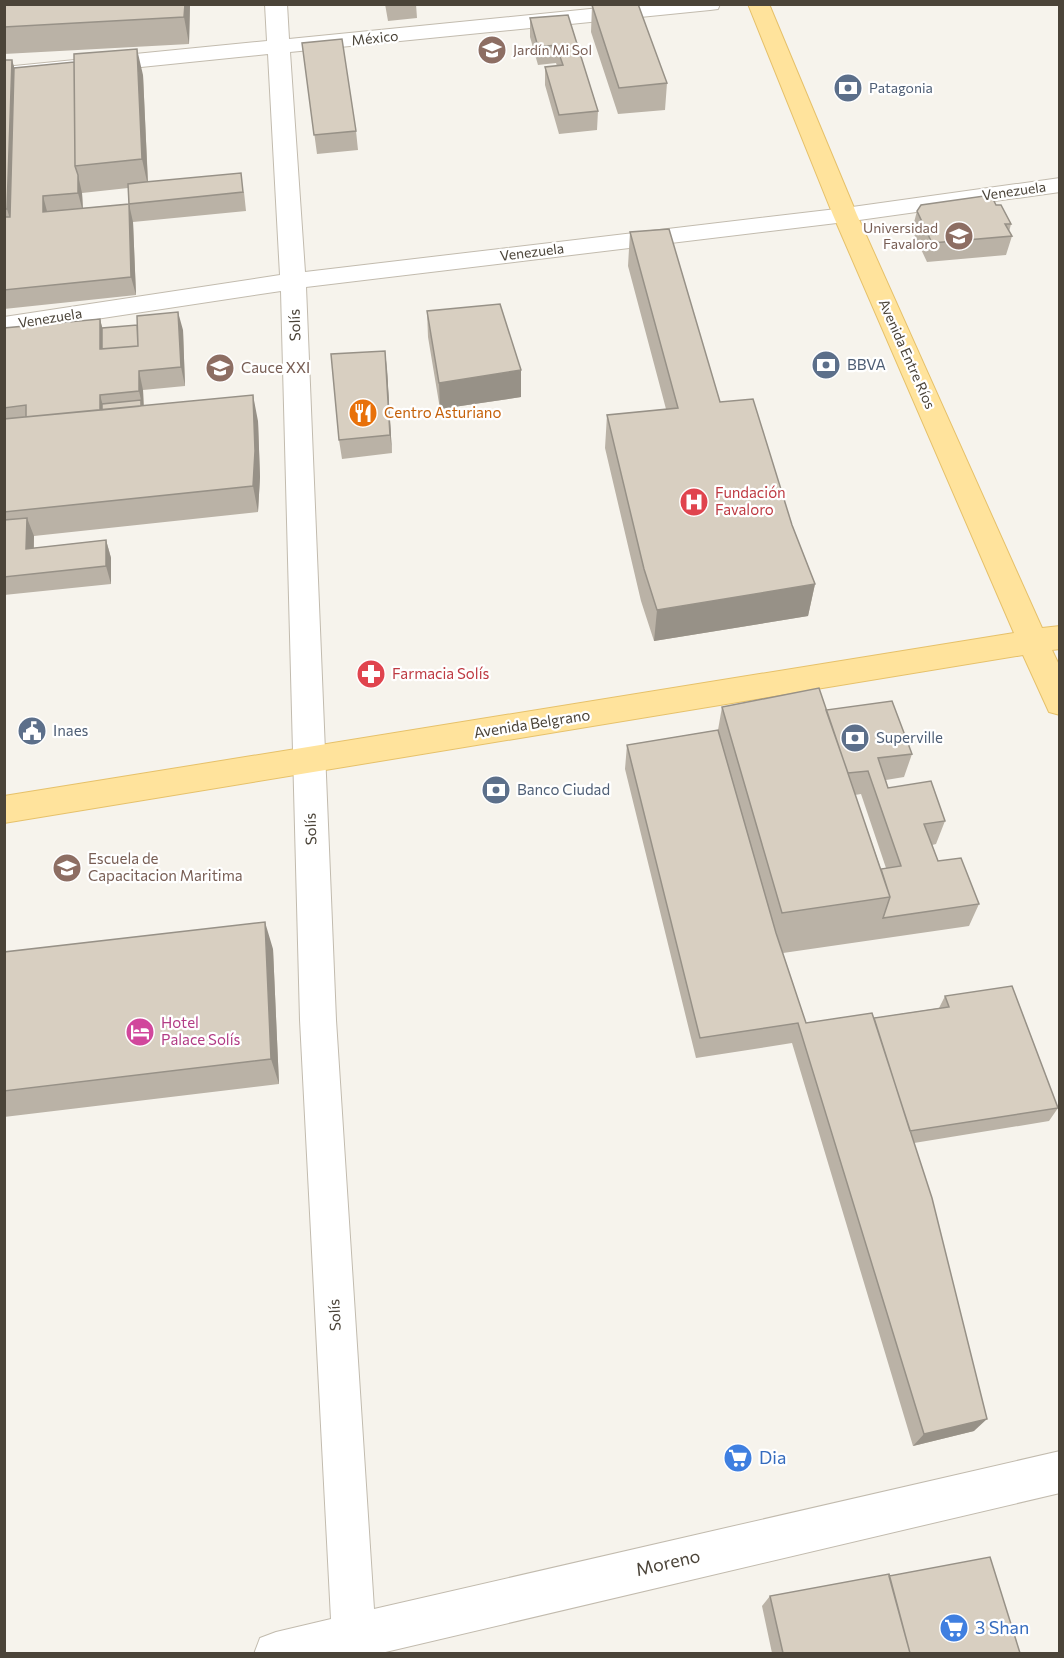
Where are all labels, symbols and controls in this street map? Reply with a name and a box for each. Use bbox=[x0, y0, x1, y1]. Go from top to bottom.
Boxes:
street label: México bbox=[351, 27, 399, 48]
school or university icon: Jardín Mi Sol bbox=[476, 34, 508, 66]
place label: Jardín Mi Sol bbox=[513, 41, 592, 58]
bank icon: Patagonia bbox=[832, 72, 864, 104]
place label: Patagonia bbox=[869, 79, 933, 96]
street label: Venezuela bbox=[981, 178, 1047, 203]
place label: Universidad Favaloro bbox=[863, 219, 938, 252]
school or university icon: Universidad Favaloro bbox=[943, 220, 975, 252]
street label: Venezuela bbox=[499, 239, 565, 264]
street label: Avenida Entre Ríos bbox=[876, 296, 939, 411]
street label: Venezuela bbox=[17, 304, 83, 331]
street label: Solís bbox=[284, 308, 304, 341]
bank icon: BBVA bbox=[810, 349, 842, 381]
school or university icon: Cauce XXI bbox=[204, 352, 236, 384]
place label: BBVA bbox=[847, 355, 886, 373]
place label: Cauce XXI bbox=[241, 358, 310, 376]
restaurant icon: Centro Asturiano bbox=[347, 397, 379, 429]
place label: Centro Asturiano bbox=[384, 403, 501, 421]
place label: Fundación Favaloro bbox=[715, 483, 786, 518]
hospital icon: Fundación Favaloro bbox=[678, 486, 710, 518]
pharmacy icon: Farmacia Solís bbox=[355, 658, 387, 690]
place label: Farmacia Solís bbox=[392, 664, 489, 682]
street label: Avenida Belgrano bbox=[472, 705, 591, 741]
public building icon: Inaes bbox=[16, 715, 48, 747]
place label: Inaes bbox=[53, 721, 89, 739]
bank icon: Superville bbox=[839, 722, 871, 754]
place label: Superville bbox=[876, 728, 943, 746]
bank icon: Banco Ciudad bbox=[480, 774, 512, 806]
place label: Banco Ciudad bbox=[517, 780, 610, 798]
street label: Solís bbox=[300, 812, 320, 845]
place label: Escuela de Capacitacion Maritima bbox=[88, 849, 243, 884]
school or university icon: Escuela de Capacitacion Maritima bbox=[51, 852, 83, 884]
place label: Hotel Palace Solís bbox=[161, 1013, 241, 1048]
hotel icon: Hotel Palace Solís bbox=[124, 1016, 156, 1048]
street label: Solís bbox=[324, 1298, 344, 1332]
supermarket icon: Dia bbox=[722, 1442, 754, 1474]
place label: Dia bbox=[759, 1446, 786, 1468]
street label: Moreno bbox=[633, 1544, 702, 1580]
supermarket icon: 3 Shan bbox=[938, 1612, 970, 1644]
place label: 3 Shan bbox=[975, 1616, 1029, 1638]

